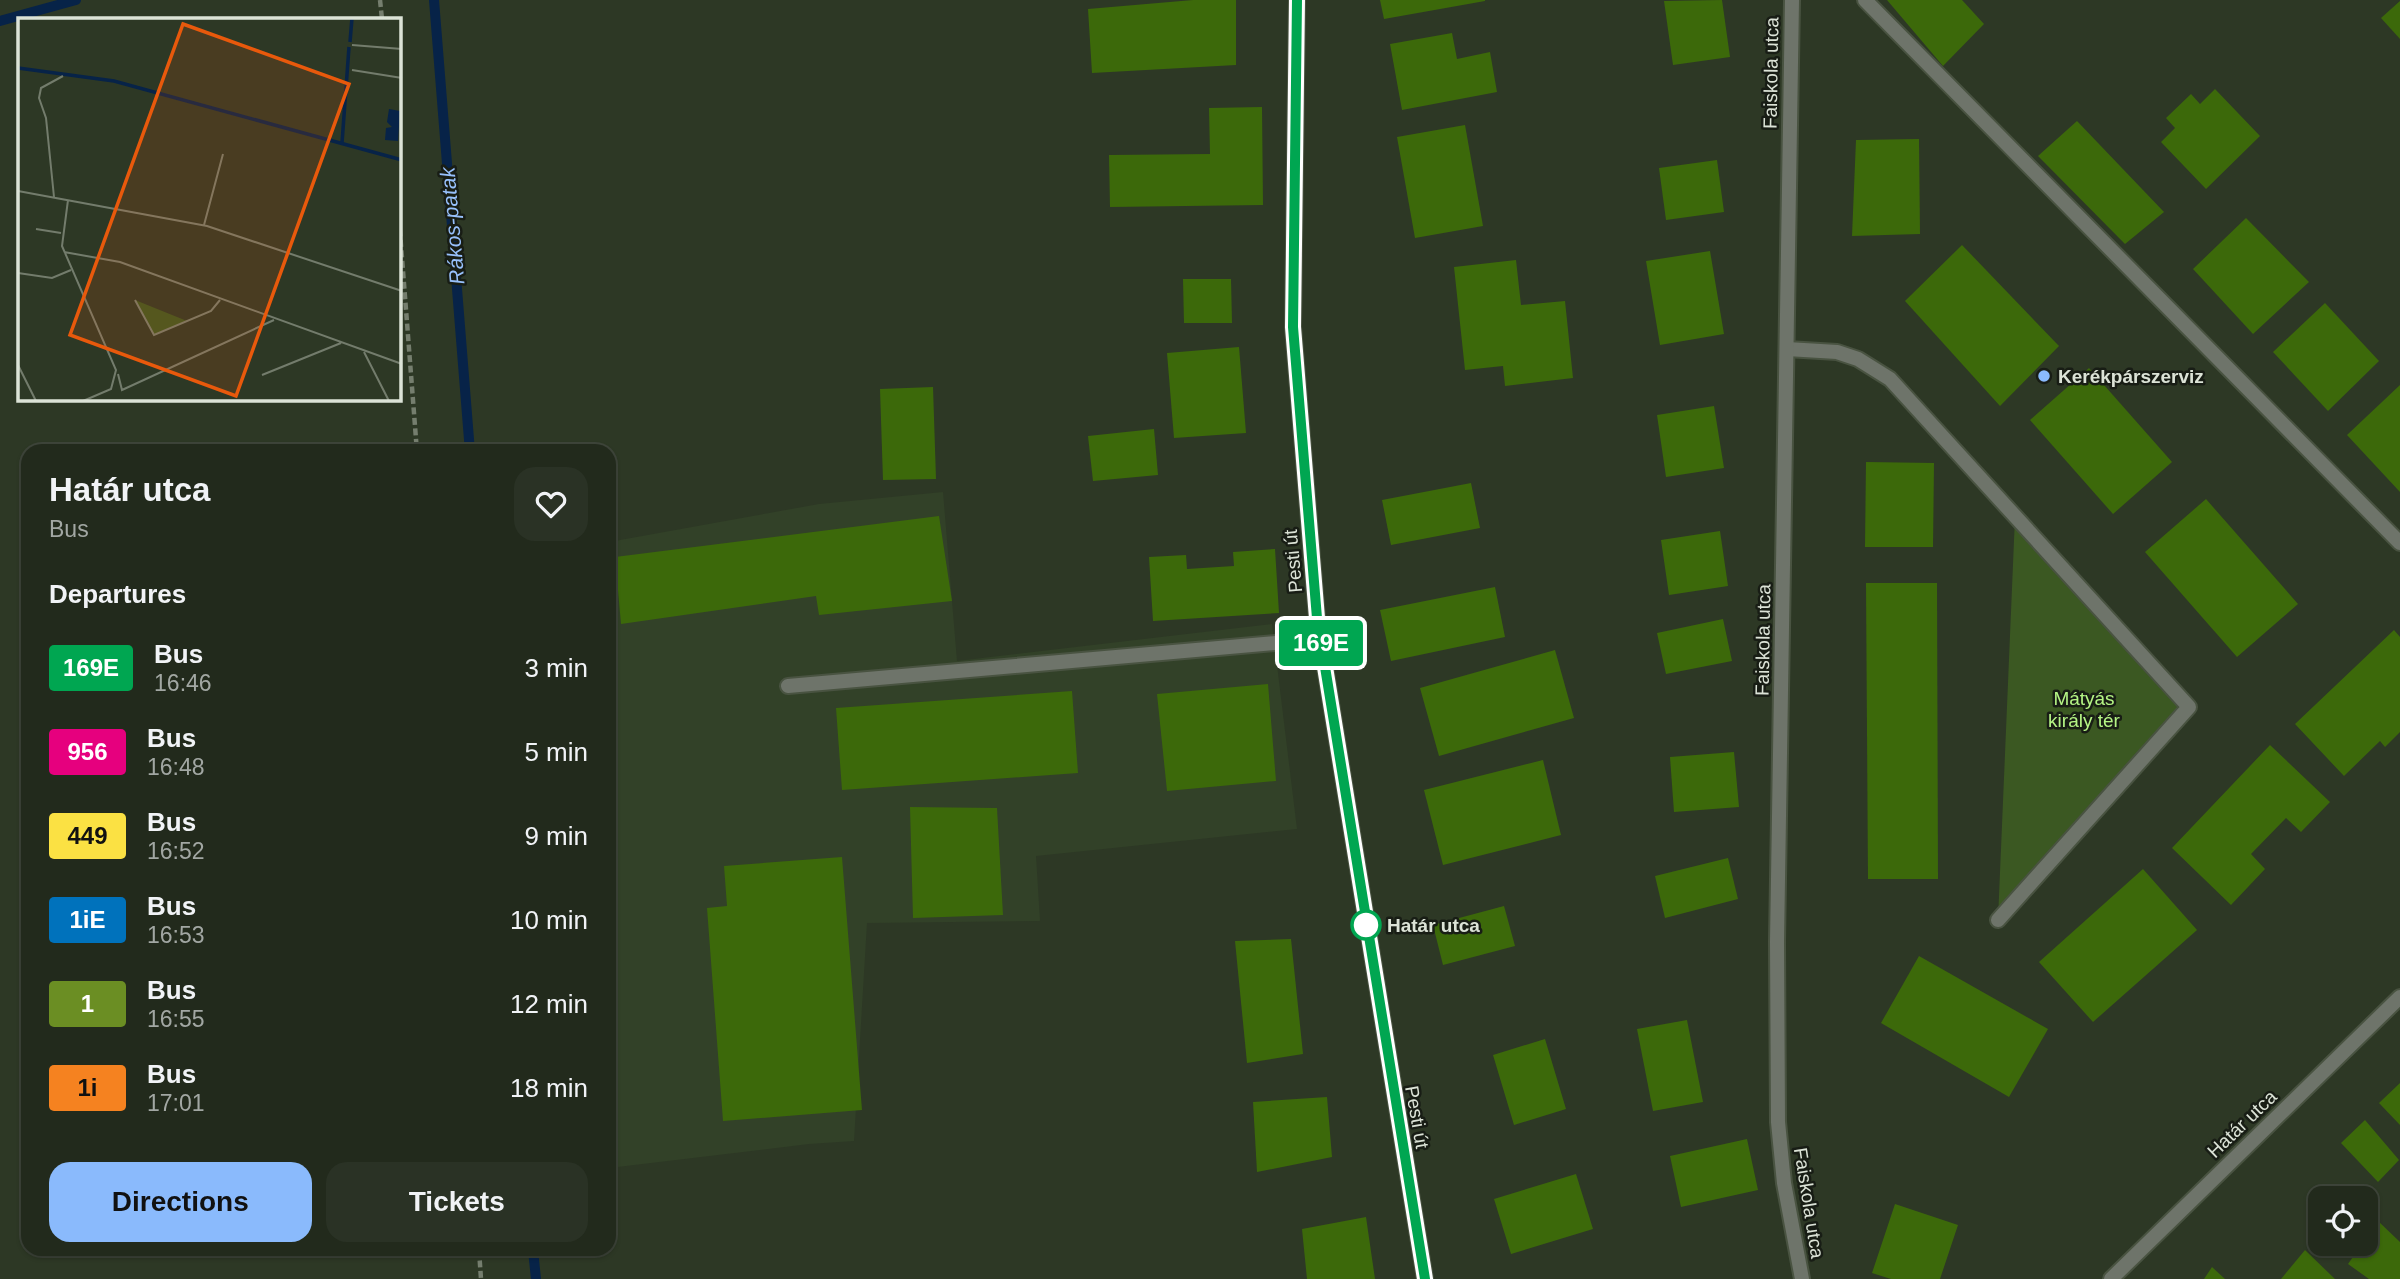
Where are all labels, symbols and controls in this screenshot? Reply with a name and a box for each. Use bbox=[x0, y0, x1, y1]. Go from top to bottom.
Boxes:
street label: Faiskola utca bbox=[1760, 16, 1782, 129]
inset map bbox=[18, 18, 401, 401]
water label: Rákos-patak bbox=[435, 165, 469, 286]
place label: Kerékpárszerviz bbox=[2058, 366, 2204, 387]
marker: Kerékpárszerviz bbox=[2036, 368, 2052, 384]
button: heart bbox=[514, 467, 588, 541]
text: Határ utca bbox=[49, 471, 210, 508]
text: Bus bbox=[49, 516, 89, 542]
street label: Pesti út bbox=[1280, 528, 1306, 593]
text: Departures bbox=[49, 579, 186, 609]
street label: Faiskola utca bbox=[1752, 583, 1774, 696]
line badge: 169E bbox=[1272, 620, 1370, 666]
text: 169E bbox=[1293, 629, 1349, 656]
text: Bus bbox=[154, 639, 203, 669]
text: 3 min bbox=[524, 653, 588, 683]
text: 169E bbox=[63, 654, 119, 681]
text: 16:46 bbox=[154, 670, 212, 696]
park label: Mátyás király tér bbox=[2048, 688, 2121, 731]
text: Bus bbox=[147, 723, 196, 753]
text: 5 min bbox=[524, 737, 588, 767]
text: 956 bbox=[67, 738, 108, 765]
text: 16:48 bbox=[147, 754, 205, 780]
text: Bus bbox=[147, 807, 196, 837]
text: 9 min bbox=[524, 821, 588, 851]
text: 449 bbox=[67, 822, 108, 849]
text: 16:52 bbox=[147, 838, 205, 864]
text: Bus bbox=[147, 891, 196, 921]
text: 10 min bbox=[510, 905, 588, 935]
text: 1iE bbox=[69, 906, 106, 933]
marker: Határ utca bbox=[1351, 910, 1381, 940]
place label: Határ utca bbox=[1387, 915, 1480, 936]
text: 16:53 bbox=[147, 922, 205, 948]
text: Bus bbox=[147, 975, 196, 1005]
text: 12 min bbox=[510, 989, 588, 1019]
text: 1 bbox=[81, 990, 94, 1017]
text: 16:55 bbox=[147, 1006, 205, 1032]
text: Bus bbox=[147, 1059, 196, 1089]
text: 18 min bbox=[510, 1073, 588, 1103]
text: 1i bbox=[77, 1074, 98, 1101]
street label: Pesti út bbox=[1401, 1084, 1433, 1151]
street label: Határ utca bbox=[2203, 1086, 2281, 1162]
text: 17:01 bbox=[147, 1090, 205, 1116]
street label: Faiskola utca bbox=[1790, 1146, 1828, 1260]
button: Directions bbox=[49, 1162, 312, 1242]
button: Tickets bbox=[326, 1162, 588, 1242]
map controls bbox=[2308, 1186, 2378, 1256]
button: locate bbox=[2308, 1186, 2378, 1256]

